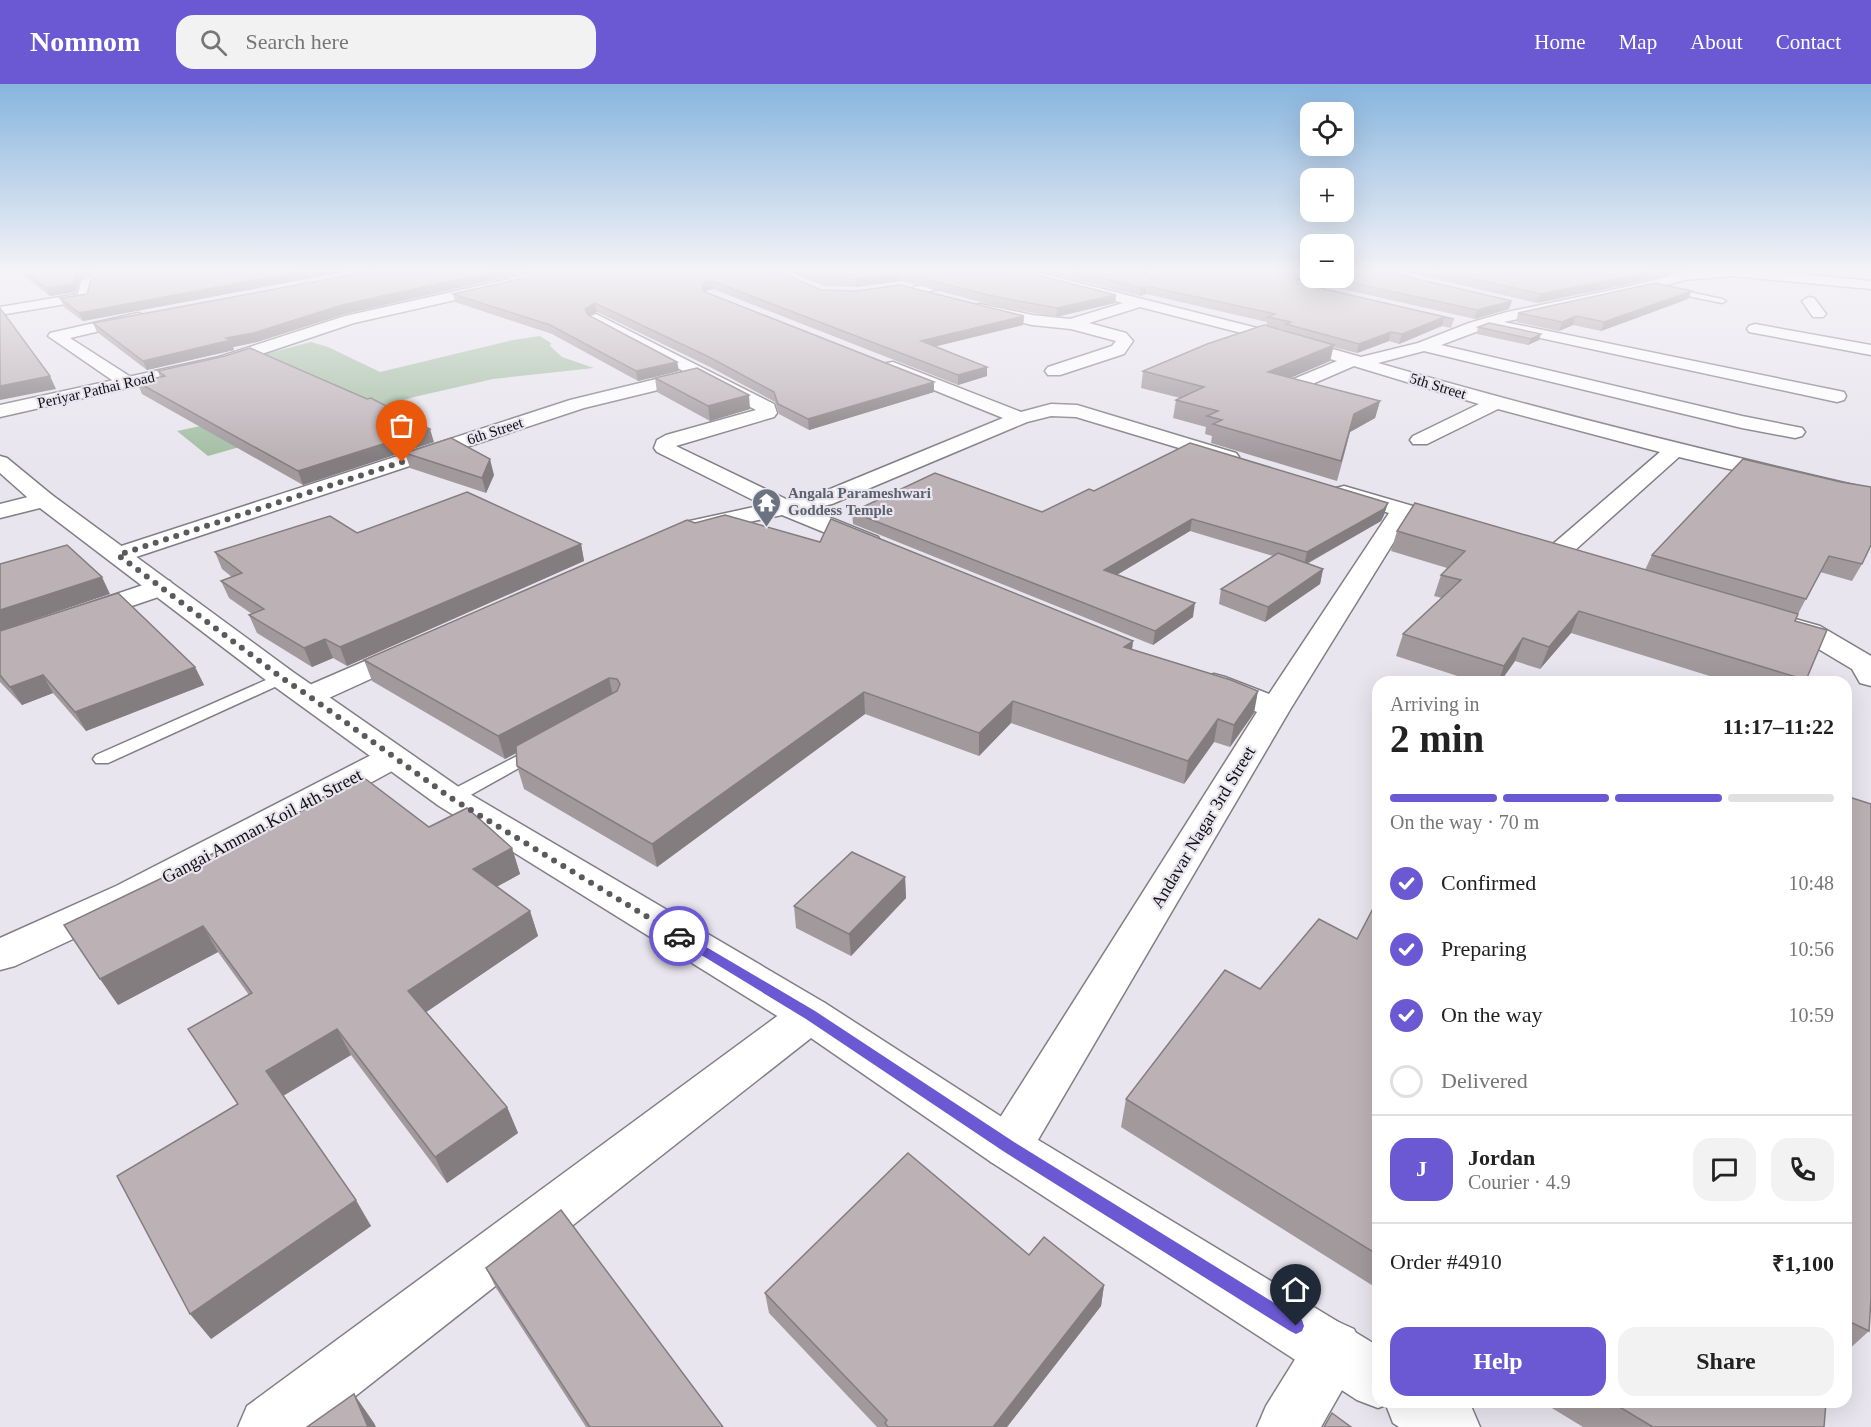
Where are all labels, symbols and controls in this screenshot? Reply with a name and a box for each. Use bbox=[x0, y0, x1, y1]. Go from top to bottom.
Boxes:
search box bbox=[176, 15, 596, 69]
text: Nomnom bbox=[30, 26, 140, 57]
icon: search bbox=[197, 26, 230, 59]
text: Search here bbox=[245, 29, 349, 54]
text: Home bbox=[1534, 30, 1586, 54]
text: Map bbox=[1619, 30, 1657, 54]
text: About bbox=[1690, 30, 1743, 54]
text: Contact bbox=[1776, 30, 1841, 54]
map controls bbox=[1300, 102, 1354, 288]
button: locate bbox=[1300, 102, 1354, 156]
button: + bbox=[1300, 168, 1354, 222]
button: − bbox=[1300, 234, 1354, 288]
street label: Periyar Pathai Road bbox=[36, 369, 157, 411]
street label: 5th Street bbox=[1408, 370, 1469, 402]
pin bbox=[376, 400, 427, 462]
icon: bag bbox=[385, 409, 418, 442]
street label: 6th Street bbox=[465, 414, 526, 448]
place label: Angala Parameshwari Goddess Temple bbox=[788, 485, 931, 518]
temple icon: Angala Parameshwari Goddess Temple bbox=[751, 486, 783, 528]
text: Arriving in bbox=[1390, 693, 1479, 715]
text: 11:17–11:22 bbox=[1723, 714, 1834, 739]
text: 2 min bbox=[1390, 717, 1484, 760]
street label: Andavar Nagar 3rd Street bbox=[1147, 742, 1259, 912]
street label: Gangai Amman Koil 4th Street bbox=[158, 765, 366, 887]
text: On the way · 70 m bbox=[1390, 811, 1539, 833]
icon: check bbox=[1390, 867, 1423, 900]
text: Confirmed bbox=[1441, 870, 1536, 895]
text: 10:48 bbox=[1788, 872, 1834, 894]
courier bbox=[649, 906, 709, 966]
icon: car bbox=[663, 920, 696, 953]
icon: check bbox=[1390, 933, 1423, 966]
text: Preparing bbox=[1441, 936, 1527, 961]
text: 10:56 bbox=[1788, 938, 1834, 960]
icon: check bbox=[1390, 999, 1423, 1032]
text: On the way bbox=[1441, 1002, 1542, 1027]
text: 10:59 bbox=[1788, 1004, 1834, 1026]
text: Delivered bbox=[1441, 1068, 1528, 1093]
button: chat bbox=[1693, 1138, 1756, 1201]
button: phone bbox=[1771, 1138, 1834, 1201]
text: Jordan bbox=[1468, 1145, 1535, 1170]
text: J bbox=[1416, 1156, 1427, 1181]
text: Courier · 4.9 bbox=[1468, 1171, 1571, 1193]
text: Order #4910 bbox=[1390, 1249, 1502, 1274]
text: ₹1,100 bbox=[1772, 1251, 1834, 1276]
pin bbox=[1270, 1264, 1321, 1326]
icon: home bbox=[1279, 1273, 1312, 1306]
button: Help bbox=[1390, 1327, 1606, 1396]
button: Share bbox=[1618, 1327, 1834, 1396]

